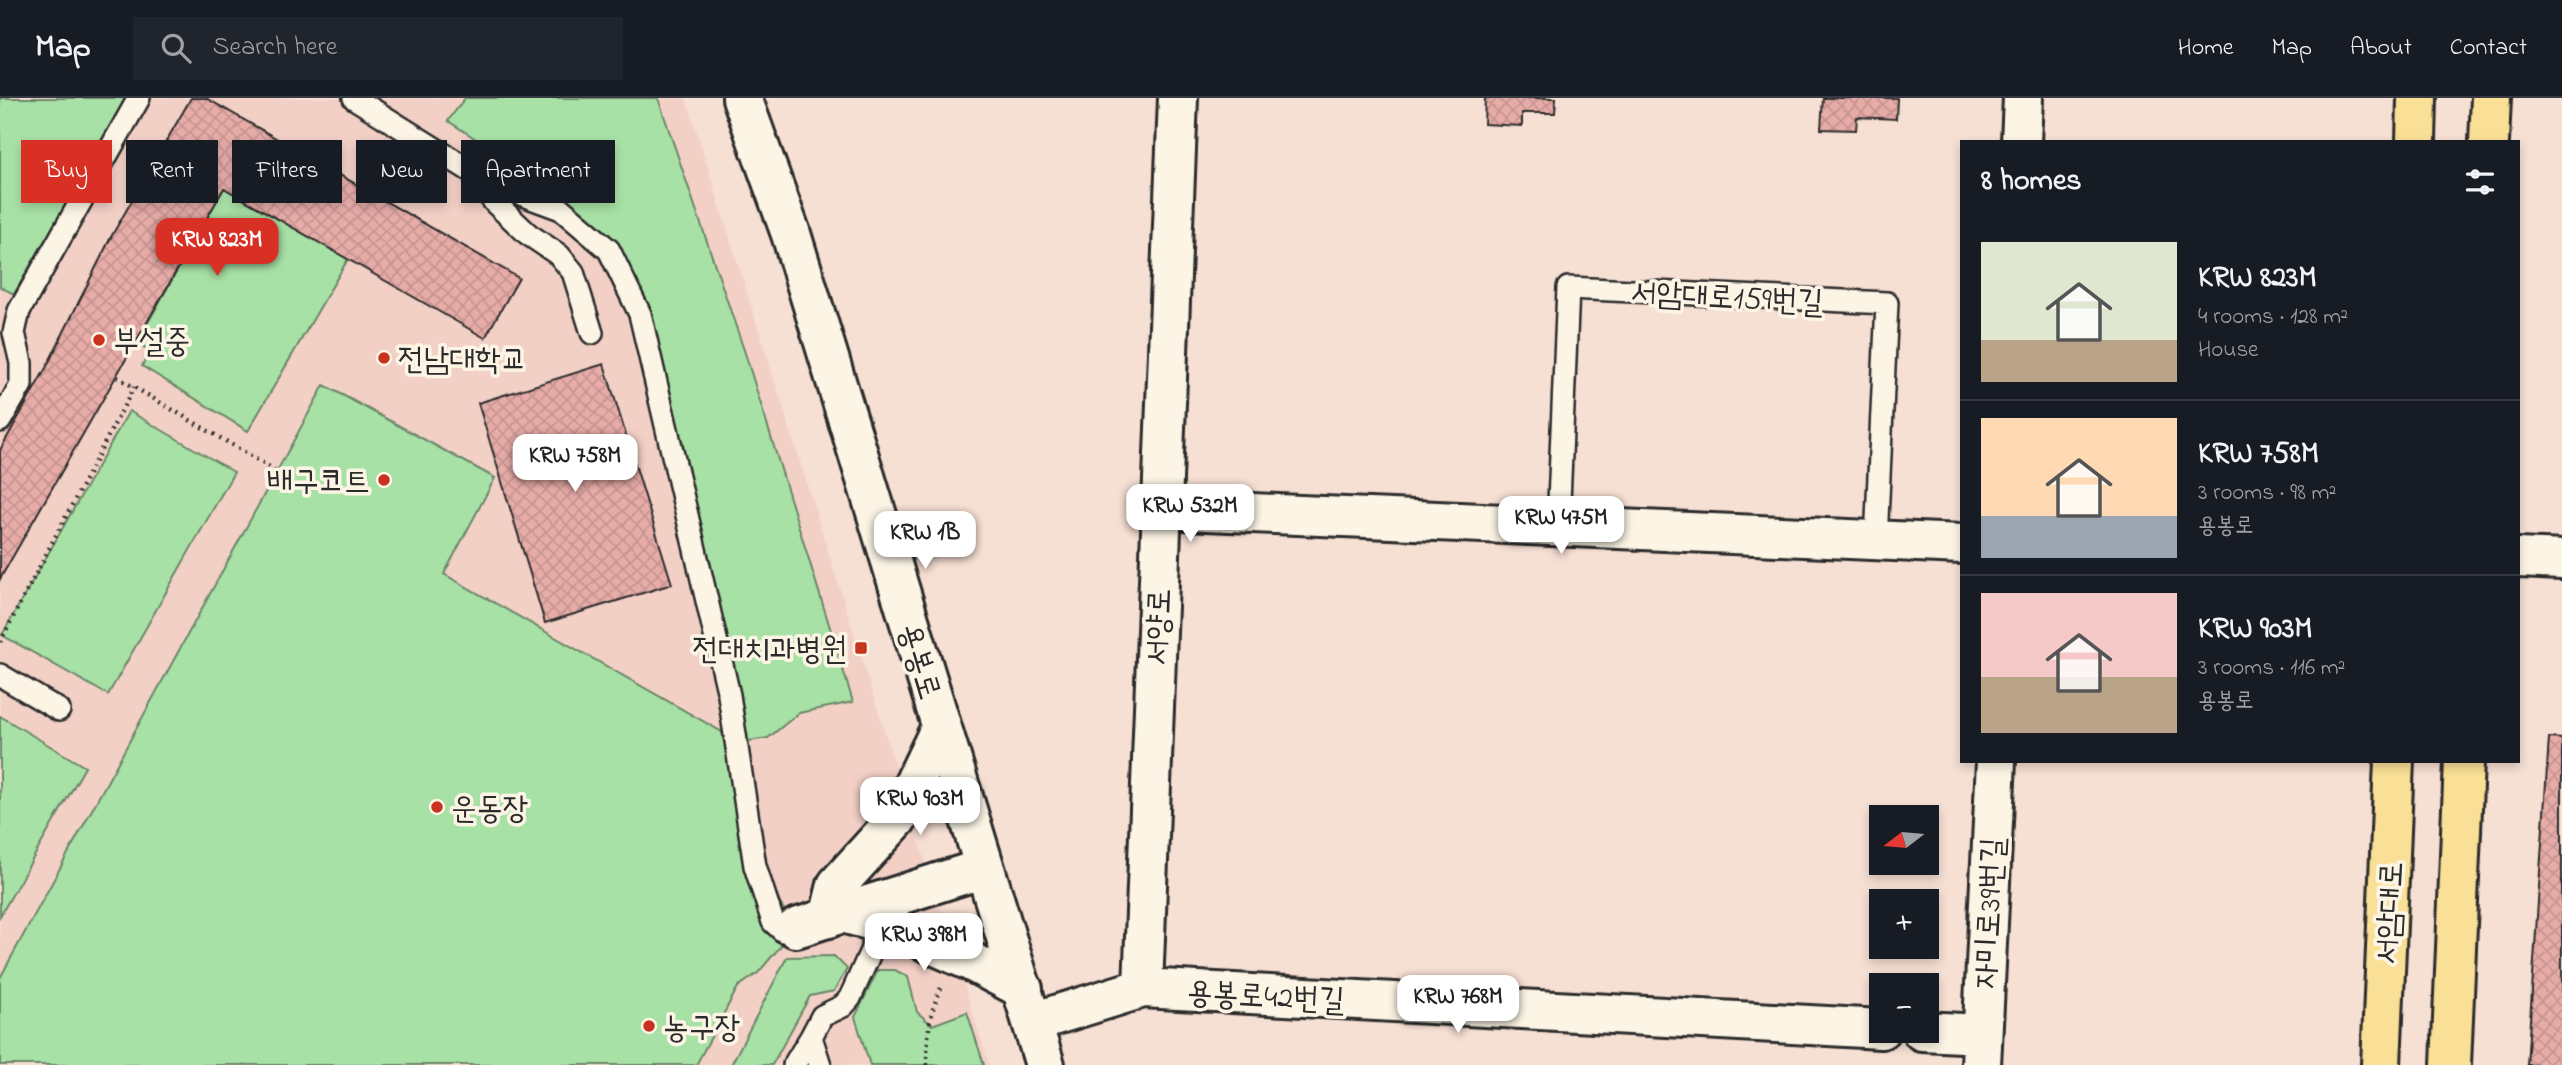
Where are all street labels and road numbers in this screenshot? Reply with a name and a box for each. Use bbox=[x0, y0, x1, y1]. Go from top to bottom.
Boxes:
street label: 서암대로159번길 bbox=[1629, 271, 1824, 328]
street label: 서양로 bbox=[1136, 588, 1185, 667]
street label: 용봉로 bbox=[884, 618, 951, 706]
street label: 자미로39번길 bbox=[1964, 836, 2019, 990]
street label: 서암대로 bbox=[2365, 861, 2418, 966]
street label: 용봉로42번길 bbox=[1186, 971, 1346, 1026]

